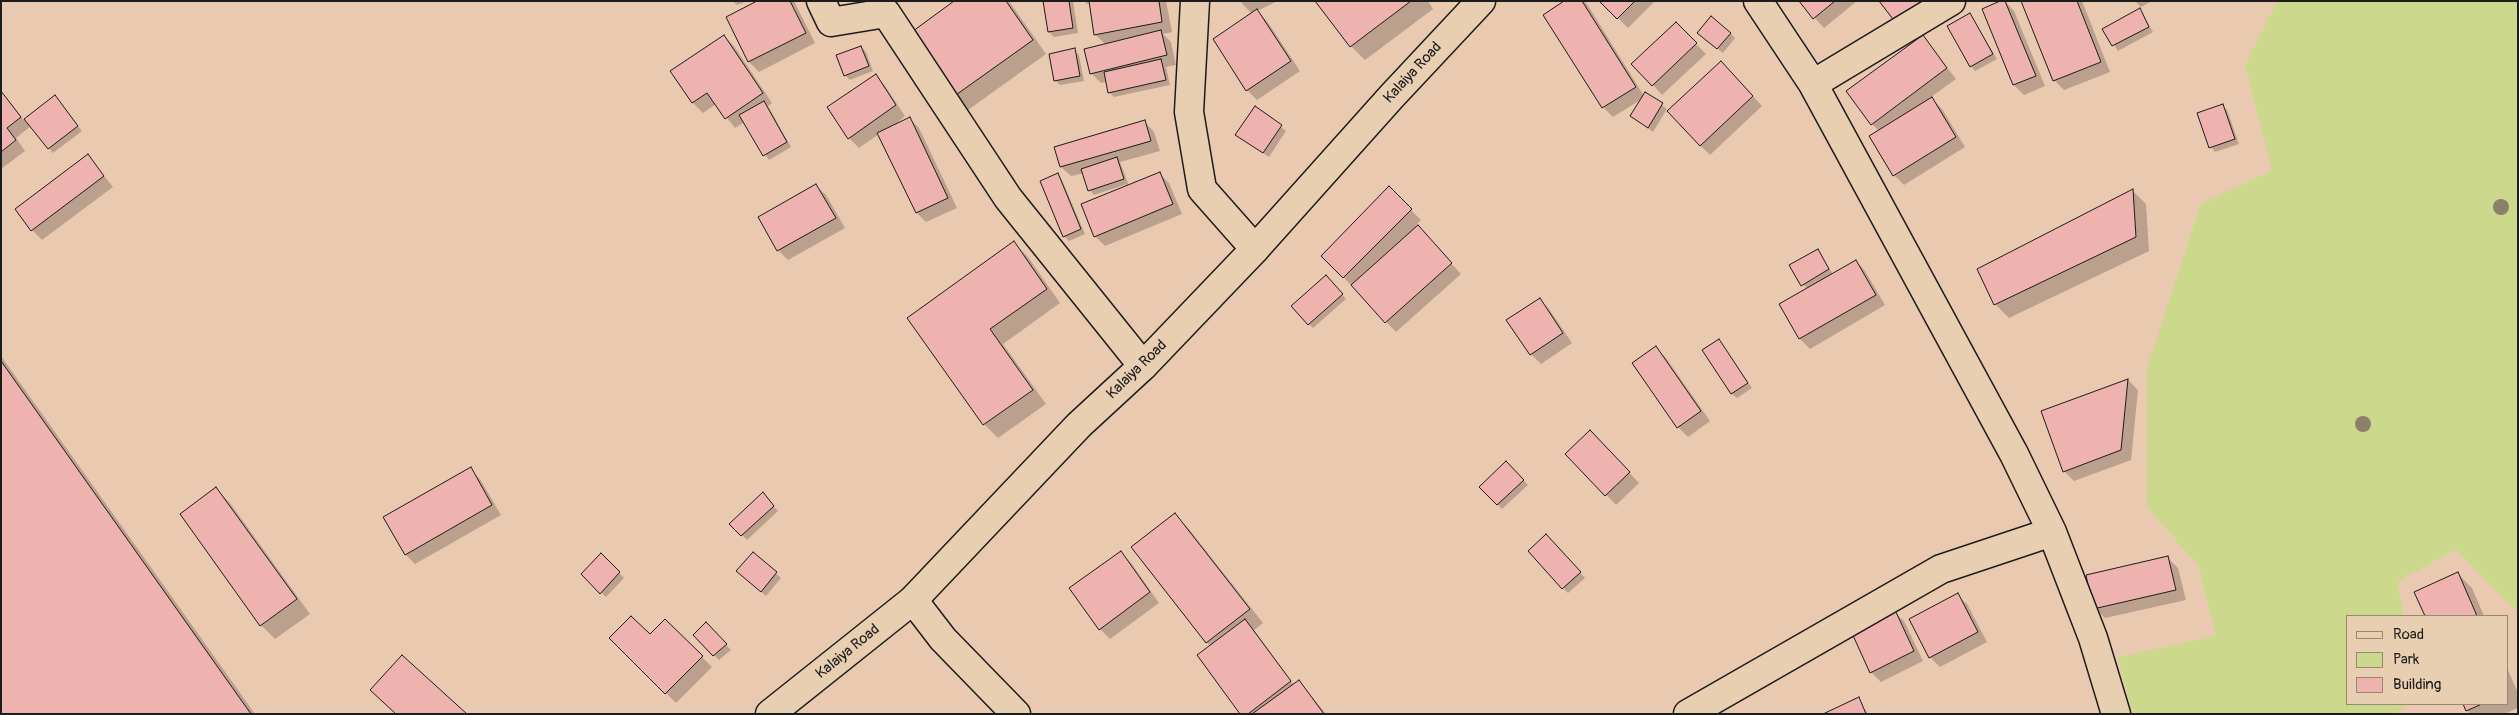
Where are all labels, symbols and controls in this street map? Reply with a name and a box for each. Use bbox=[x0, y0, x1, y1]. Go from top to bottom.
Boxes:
street label: Kalaiya Road bbox=[1380, 39, 1446, 107]
street label: Kalaiya Road bbox=[1103, 337, 1171, 403]
legend bbox=[2346, 615, 2509, 705]
street label: Kalaiya Road bbox=[812, 621, 884, 683]
text: Road bbox=[2393, 625, 2424, 644]
text: Park bbox=[2393, 650, 2419, 669]
text: Building bbox=[2393, 675, 2441, 694]

